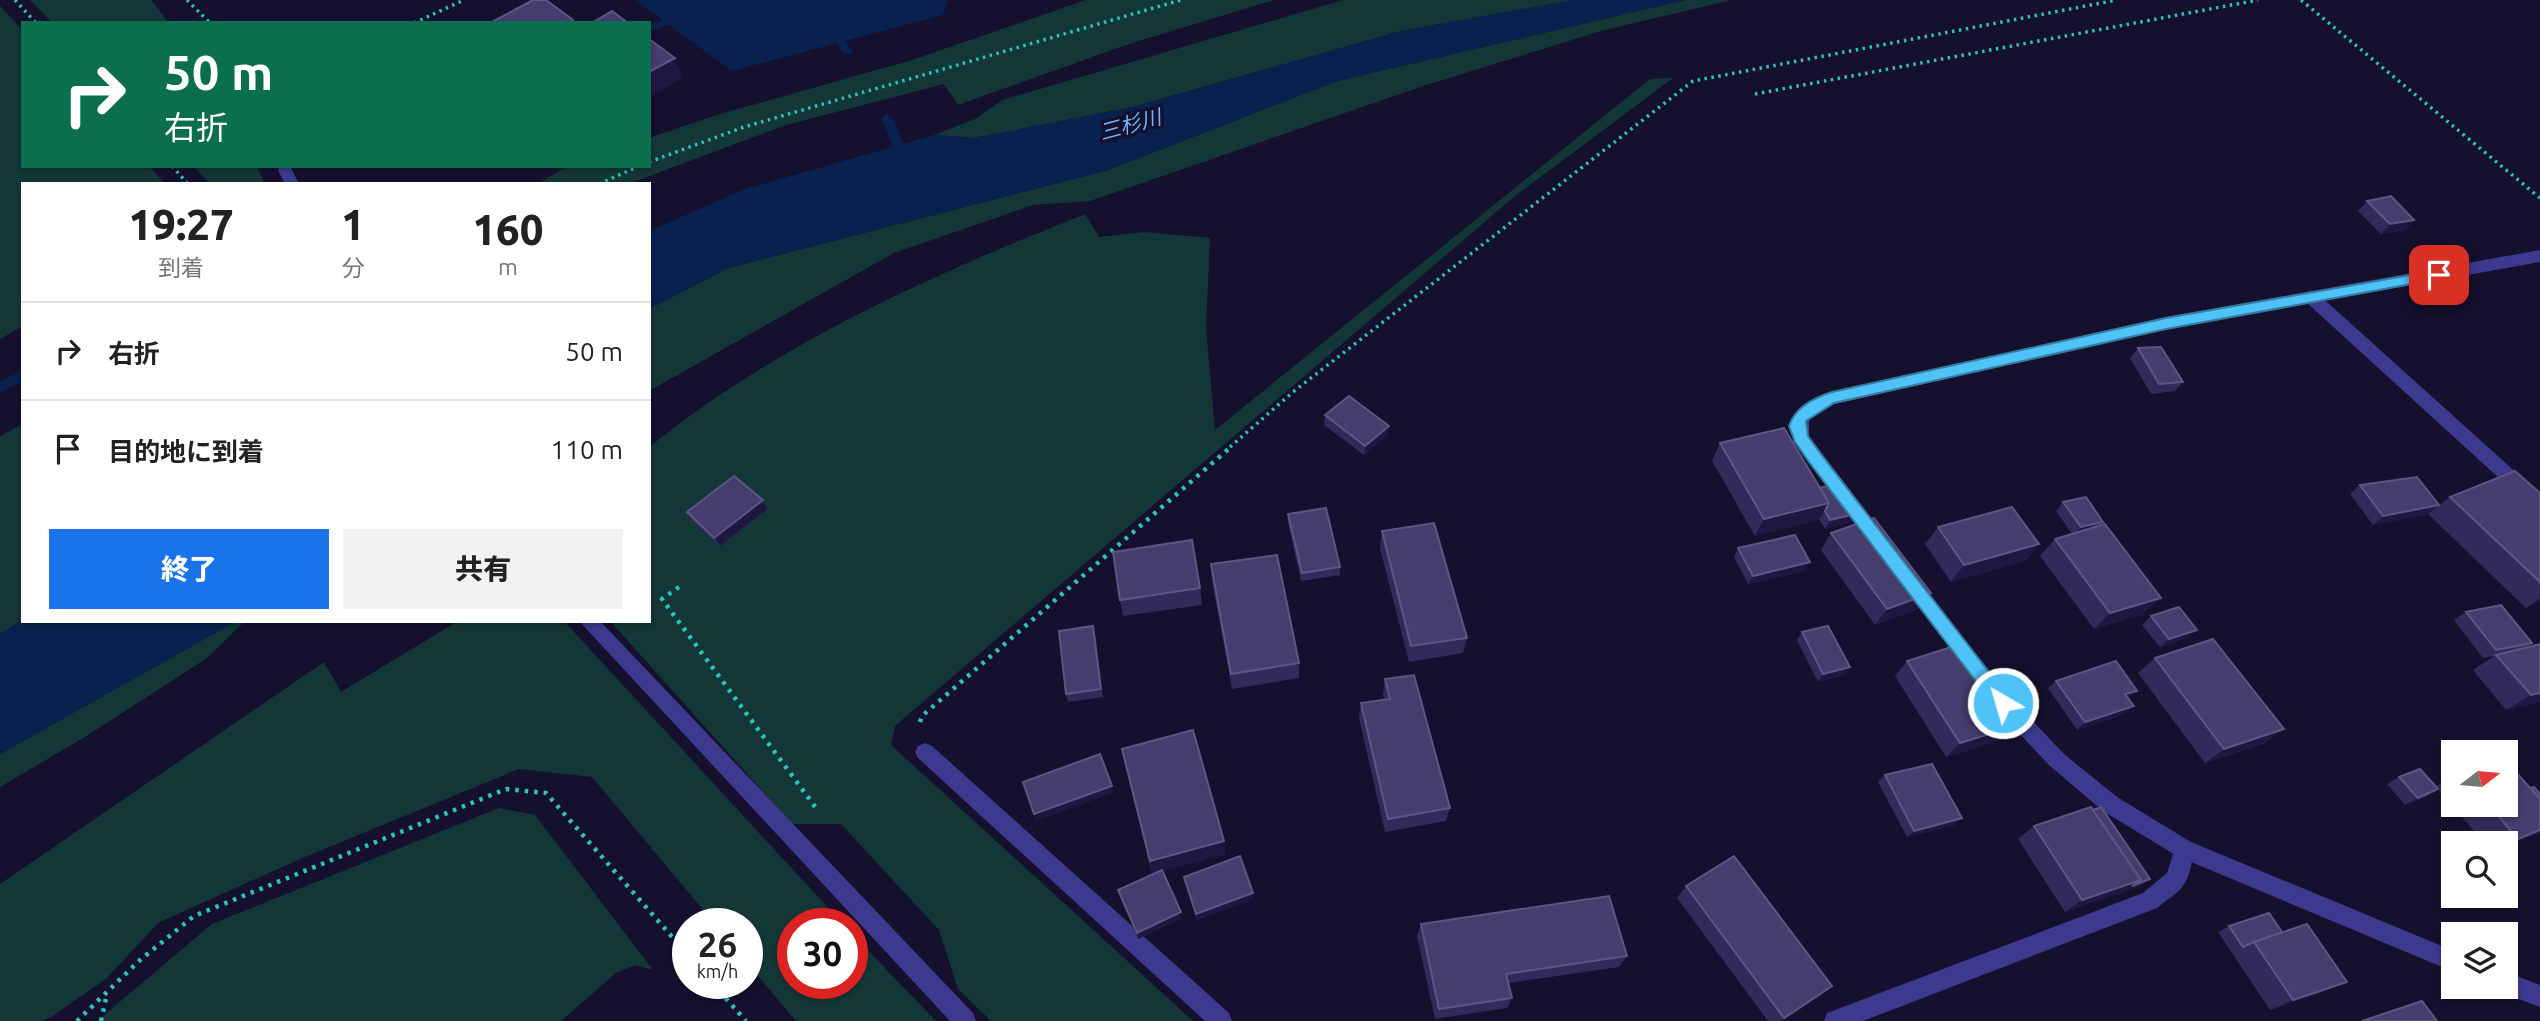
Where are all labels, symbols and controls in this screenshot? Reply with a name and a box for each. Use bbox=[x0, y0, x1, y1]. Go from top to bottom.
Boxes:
text: 50 m bbox=[164, 44, 273, 99]
icon: right bbox=[49, 49, 140, 140]
water label: 三杉川 bbox=[1096, 104, 1165, 144]
text: 右折 bbox=[164, 109, 228, 145]
text: 19:27 bbox=[129, 201, 234, 248]
text: 1 bbox=[341, 201, 365, 248]
text: 160 bbox=[472, 206, 543, 253]
pin bbox=[2409, 245, 2469, 305]
text: m bbox=[498, 254, 518, 279]
text: 到着 bbox=[158, 255, 204, 280]
text: 分 bbox=[342, 255, 365, 280]
icon: arrive bbox=[2420, 256, 2458, 294]
icon: right bbox=[49, 332, 87, 370]
text: 50 m bbox=[565, 337, 623, 366]
text: 右折 bbox=[108, 339, 160, 368]
icon: arrive bbox=[49, 430, 87, 468]
text: 110 m bbox=[551, 435, 623, 464]
text: 目的地に到着 bbox=[108, 437, 264, 466]
button: 終了 bbox=[49, 529, 329, 609]
button: 共有 bbox=[343, 529, 623, 609]
position arrow bbox=[1966, 666, 2040, 740]
north arrow bbox=[2441, 740, 2518, 817]
map controls bbox=[2441, 740, 2518, 999]
button: search bbox=[2441, 831, 2518, 908]
speed limit sign: 30 bbox=[777, 908, 868, 999]
button: layers bbox=[2441, 922, 2518, 999]
text: 26 bbox=[698, 924, 737, 964]
text: km/h bbox=[697, 961, 738, 981]

